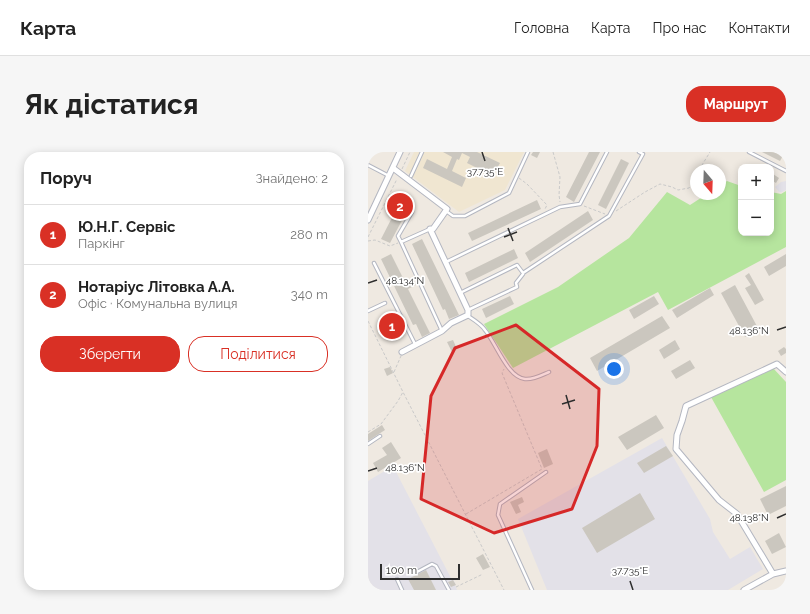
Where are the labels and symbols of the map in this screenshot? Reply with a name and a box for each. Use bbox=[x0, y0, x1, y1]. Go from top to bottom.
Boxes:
north arrow bbox=[690, 164, 726, 200]
text: 37.735°E bbox=[467, 166, 503, 177]
pin: 2 bbox=[387, 191, 413, 221]
text: 48.134°N bbox=[386, 275, 424, 286]
pin: 1 bbox=[379, 311, 405, 341]
text: 48.136°N bbox=[729, 325, 769, 336]
your location bbox=[604, 359, 624, 379]
text: 48.136°N bbox=[385, 462, 425, 473]
text: 48.138°N bbox=[729, 512, 769, 523]
scale bar bbox=[380, 562, 460, 581]
text: 37.735°E bbox=[612, 565, 648, 576]

